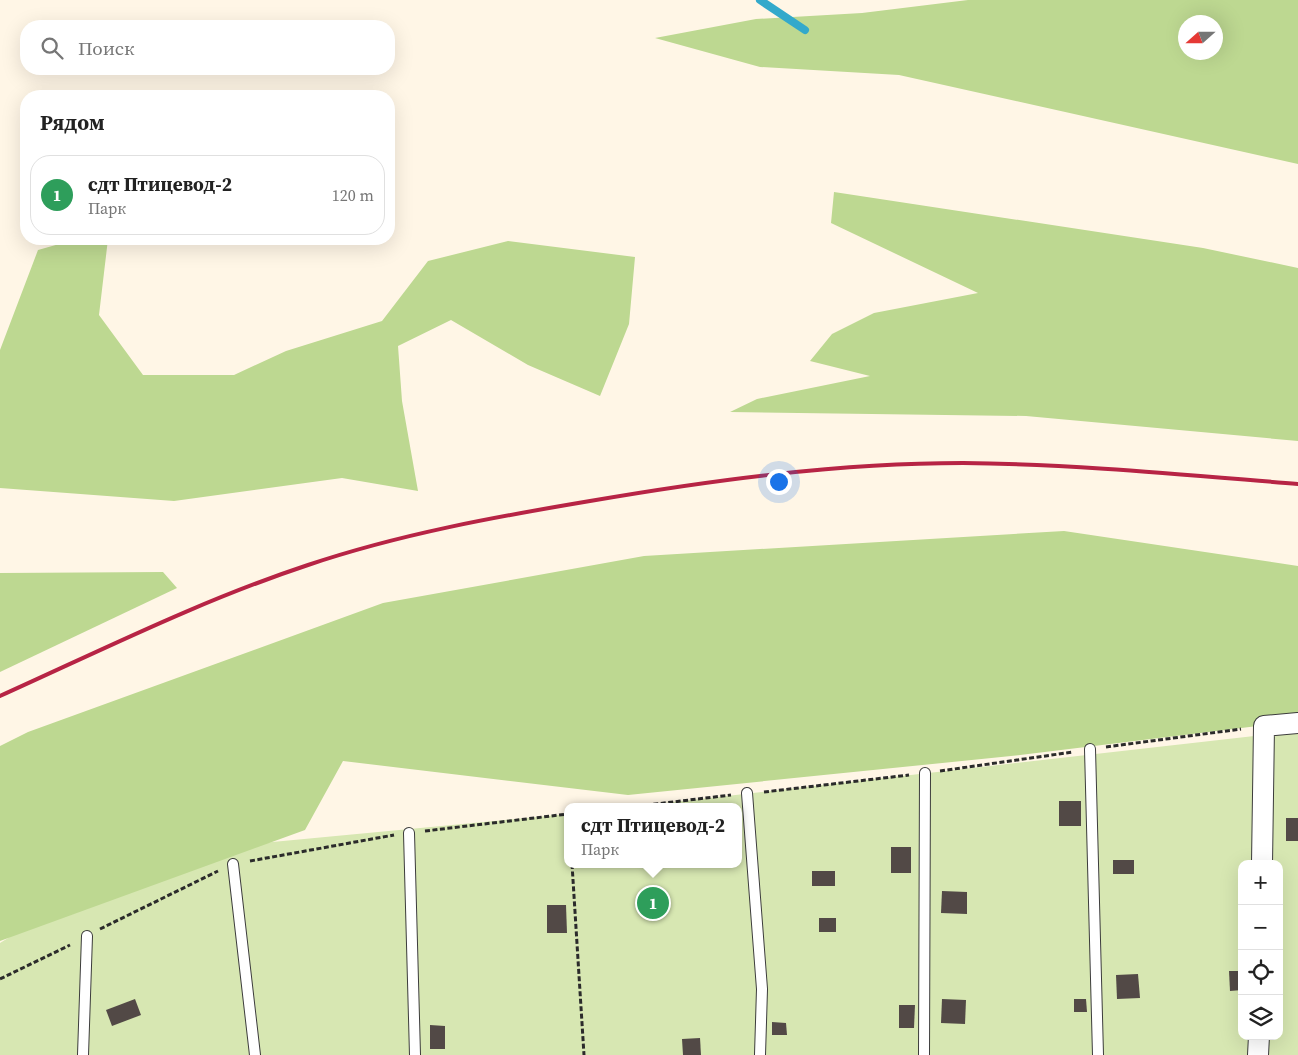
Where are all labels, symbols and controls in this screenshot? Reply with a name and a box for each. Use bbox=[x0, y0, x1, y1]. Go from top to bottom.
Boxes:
north arrow bbox=[1178, 15, 1223, 60]
search box bbox=[20, 20, 395, 75]
icon: search bbox=[38, 34, 66, 62]
text: Поиск bbox=[78, 35, 135, 61]
text: Рядом bbox=[40, 108, 105, 137]
text: сдт Птицевод-2 bbox=[88, 171, 232, 197]
text: 1 bbox=[53, 184, 61, 206]
text: 120 m bbox=[332, 184, 374, 206]
text: Парк bbox=[88, 197, 126, 219]
your location bbox=[766, 469, 792, 495]
popup bbox=[564, 803, 742, 868]
text: сдт Птицевод-2 bbox=[581, 812, 725, 838]
text: Парк bbox=[581, 838, 619, 860]
map controls bbox=[1238, 860, 1283, 1040]
button: + bbox=[1238, 860, 1283, 905]
pin: 1 bbox=[637, 884, 669, 922]
button: − bbox=[1238, 905, 1283, 950]
button: locate bbox=[1238, 950, 1283, 995]
button: layers bbox=[1238, 995, 1283, 1040]

